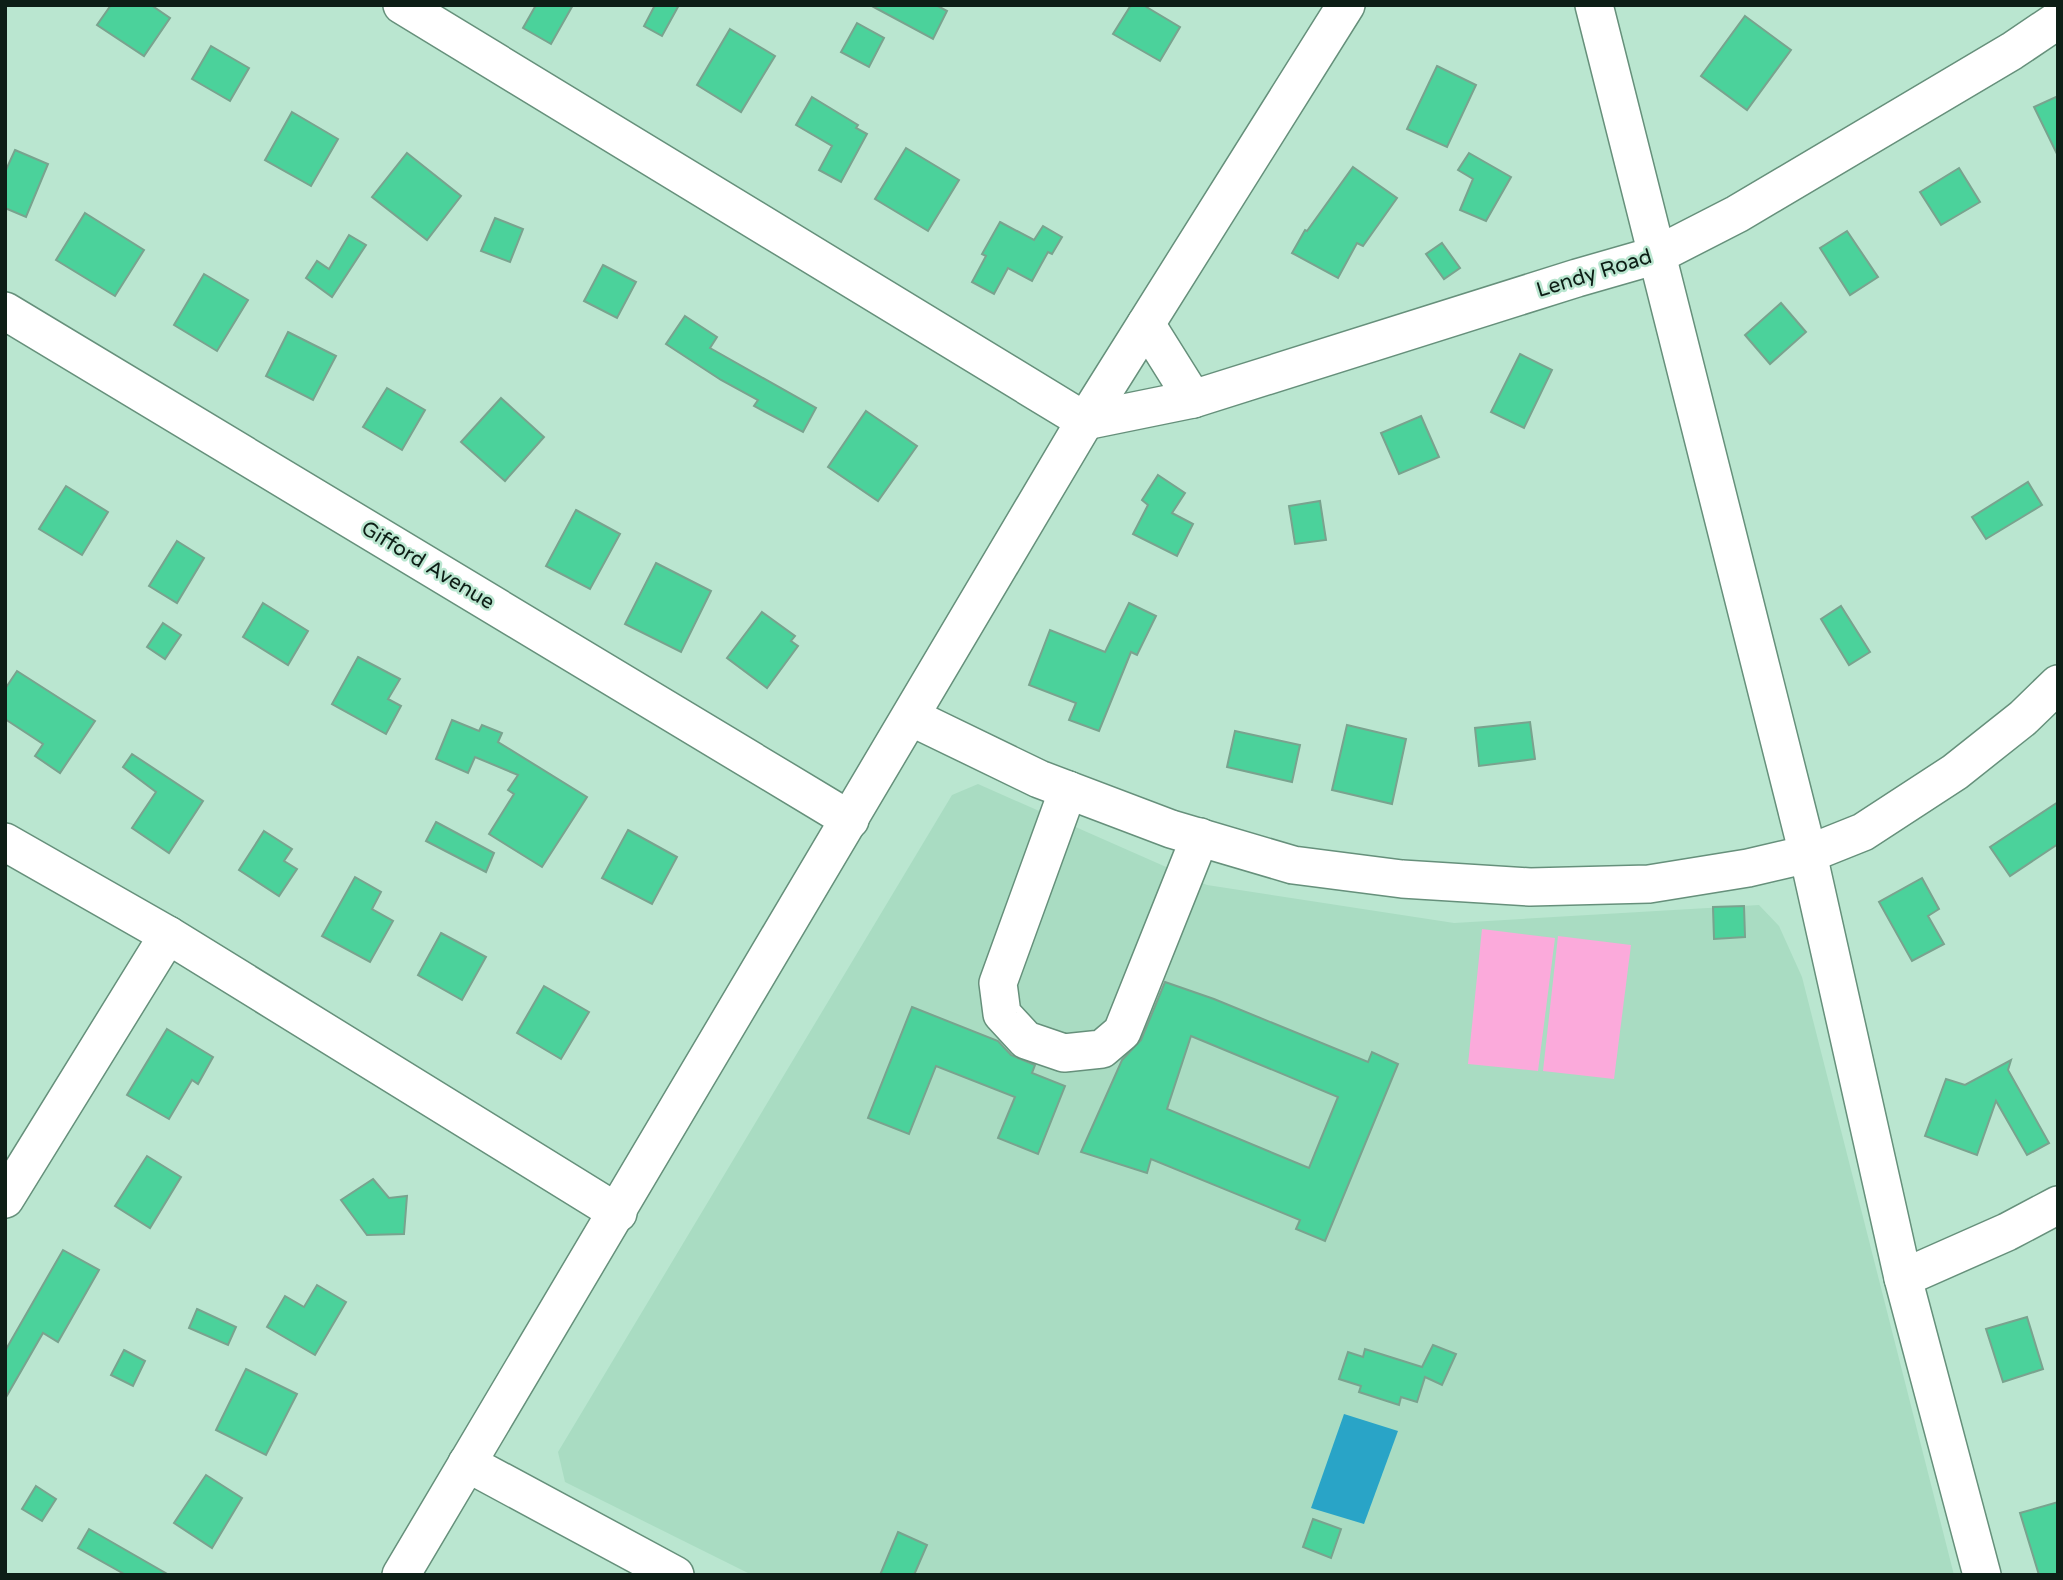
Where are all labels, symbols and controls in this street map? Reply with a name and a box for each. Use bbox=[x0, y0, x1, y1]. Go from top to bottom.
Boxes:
street label: Lendy Road bbox=[1533, 244, 1655, 303]
street label: Gifford Avenue bbox=[357, 516, 499, 615]

